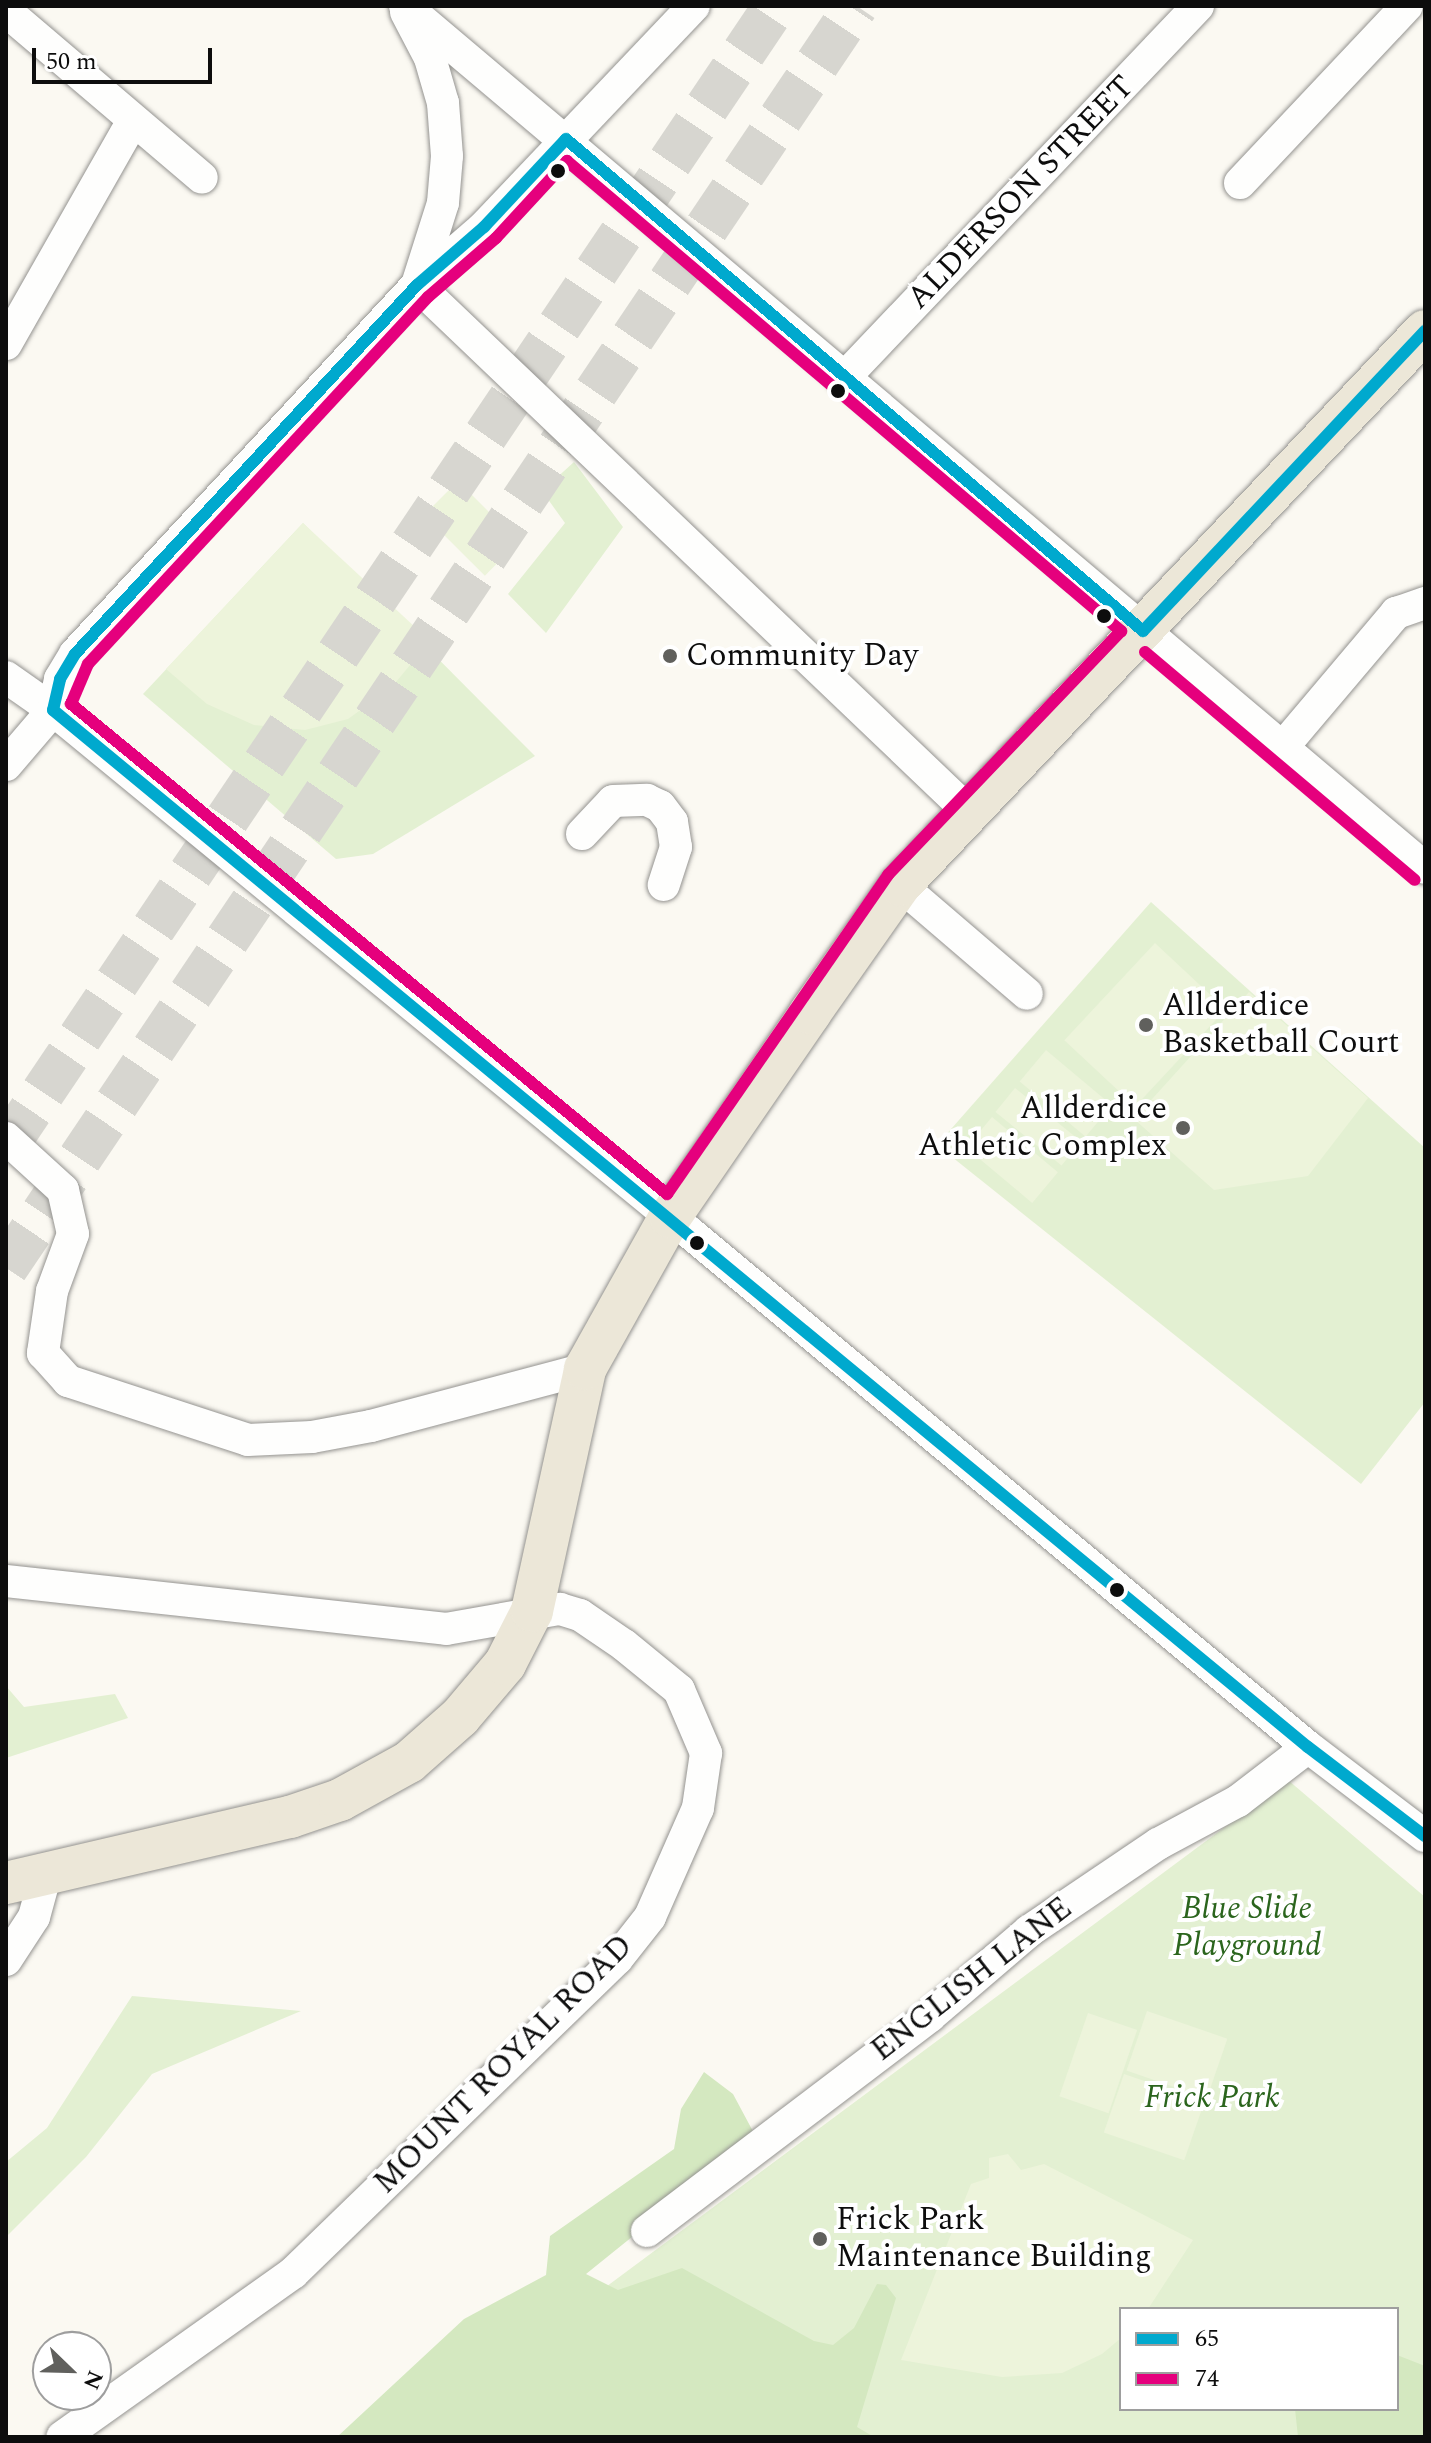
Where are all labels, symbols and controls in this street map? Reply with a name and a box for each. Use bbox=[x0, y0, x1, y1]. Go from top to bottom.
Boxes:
scale bar bbox=[36, 32, 216, 82]
text: 50 m bbox=[46, 44, 97, 80]
street label: ALDERSON STREET bbox=[899, 68, 1143, 318]
unlabelled marker bbox=[550, 163, 566, 179]
unlabelled marker bbox=[830, 383, 846, 399]
unlabelled marker bbox=[1096, 608, 1112, 624]
place label: Community Day bbox=[686, 637, 918, 675]
marker: Community Day bbox=[661, 647, 679, 665]
place label: Allderdice Basketball Court bbox=[1162, 988, 1399, 1063]
marker: Allderdice Basketball Court bbox=[1137, 1016, 1155, 1034]
place label: Allderdice Athletic Complex bbox=[918, 1091, 1167, 1166]
marker: Allderdice Athletic Complex bbox=[1174, 1119, 1192, 1137]
unlabelled marker bbox=[689, 1235, 705, 1251]
unlabelled marker bbox=[1109, 1582, 1125, 1598]
street label: ENGLISH LANE bbox=[864, 1890, 1080, 2070]
park label: Blue Slide Playground bbox=[1173, 1891, 1321, 1966]
street label: MOUNT ROYAL ROAD bbox=[367, 1928, 641, 2202]
park label: Frick Park bbox=[1144, 2079, 1280, 2117]
place label: Frick Park Maintenance Building bbox=[836, 2202, 1152, 2277]
marker: Frick Park Maintenance Building bbox=[811, 2230, 829, 2248]
legend bbox=[1119, 2307, 1399, 2411]
text: 65 bbox=[1195, 2321, 1219, 2357]
north arrow bbox=[32, 2331, 112, 2411]
text: 74 bbox=[1195, 2361, 1219, 2397]
text: N bbox=[74, 2365, 111, 2394]

